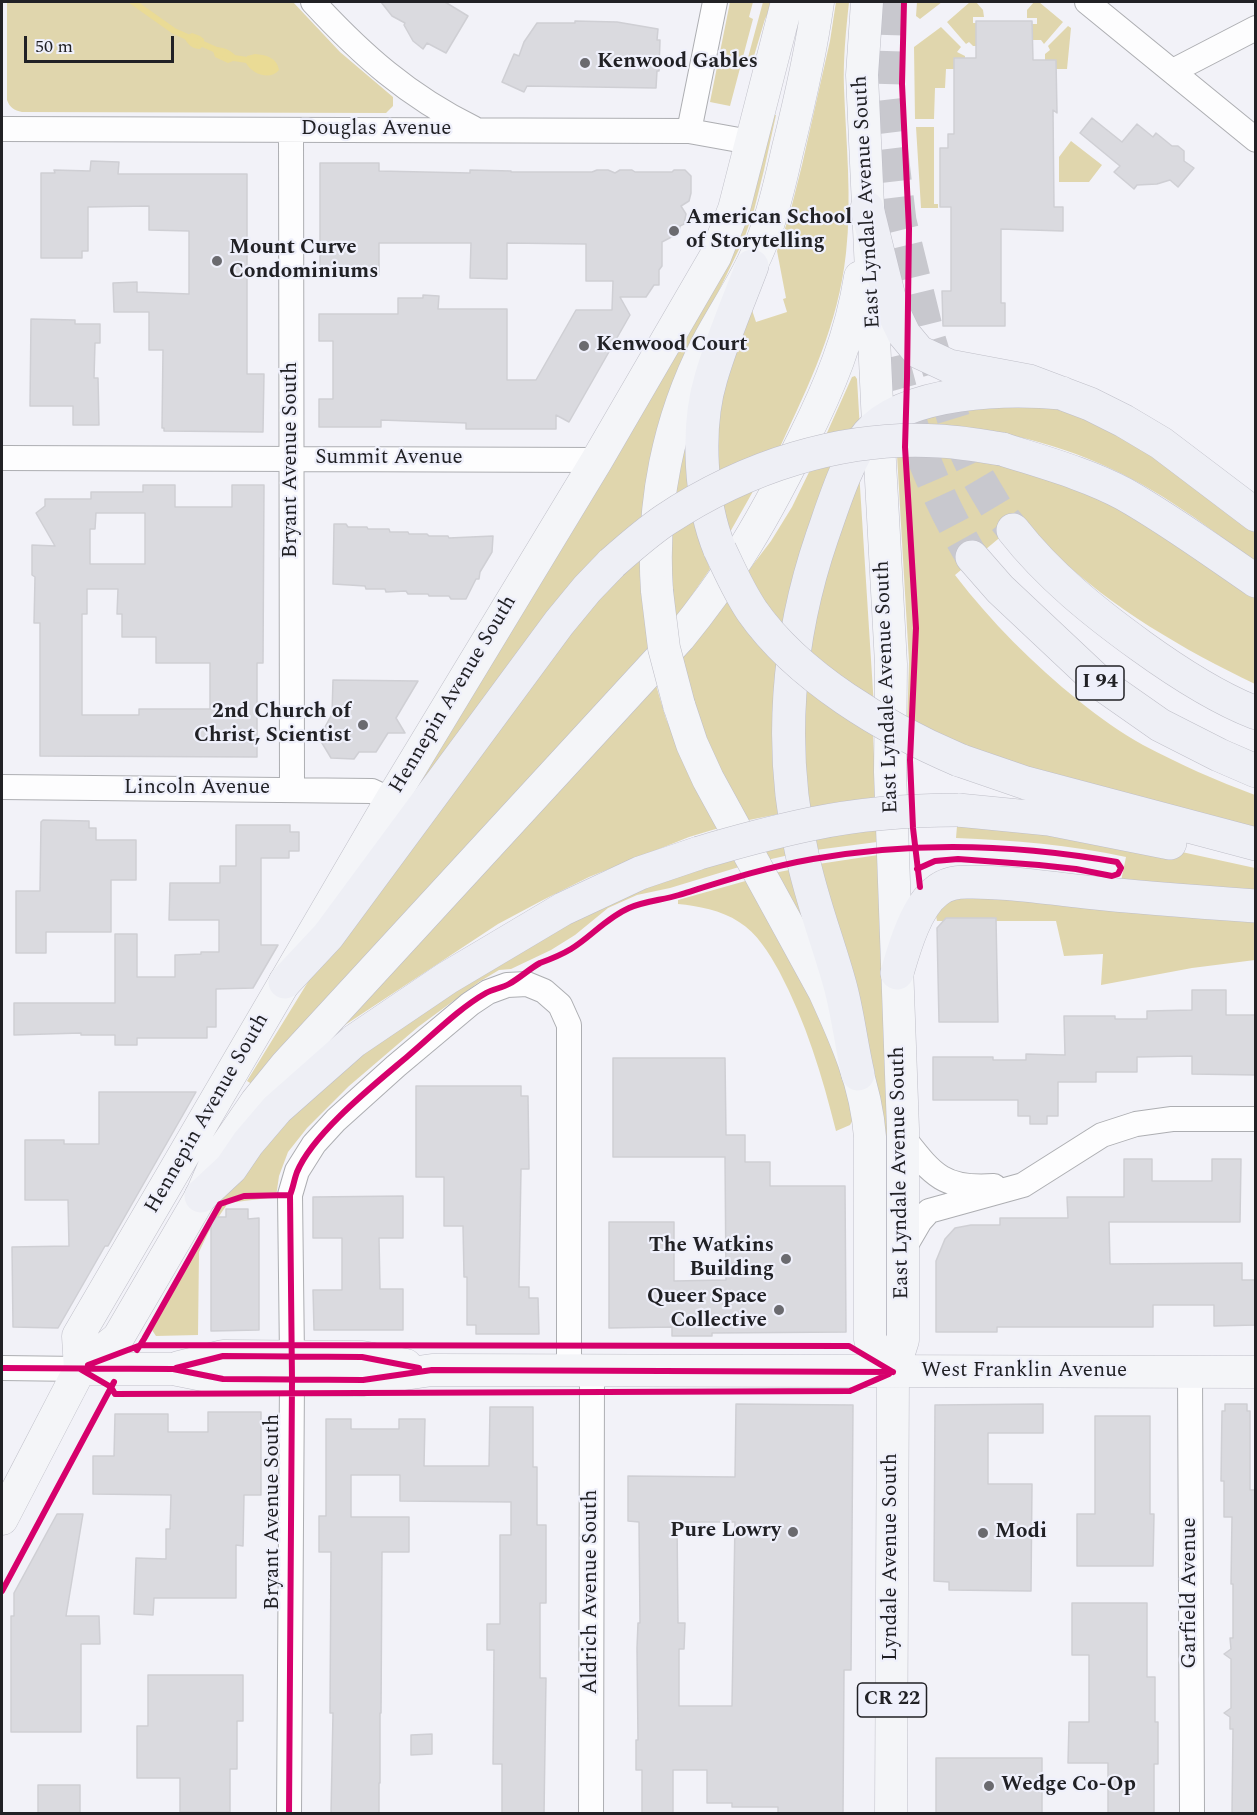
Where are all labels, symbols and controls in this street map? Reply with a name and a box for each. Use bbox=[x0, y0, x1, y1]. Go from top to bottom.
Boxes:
scale bar bbox=[27, 24, 177, 62]
text: 50 m bbox=[35, 33, 73, 60]
place label: Kenwood Gables bbox=[597, 50, 758, 76]
marker: Kenwood Gables bbox=[578, 56, 592, 70]
street label: East Lyndale Avenue South bbox=[849, 75, 887, 329]
street label: Douglas Avenue bbox=[301, 117, 451, 143]
place label: American School of Storytelling bbox=[686, 206, 852, 256]
marker: American School of Storytelling bbox=[667, 224, 681, 238]
place label: Mount Curve Condominiums bbox=[229, 236, 378, 286]
marker: Mount Curve Condominiums bbox=[210, 254, 224, 268]
place label: Kenwood Court bbox=[596, 333, 747, 359]
marker: Kenwood Court bbox=[577, 339, 591, 353]
street label: Bryant Avenue South bbox=[279, 362, 305, 558]
street label: Summit Avenue bbox=[315, 446, 463, 472]
street label: East Lyndale Avenue South bbox=[871, 560, 905, 814]
street label: Hennepin Avenue South bbox=[385, 591, 523, 799]
road number: I 94 bbox=[1076, 666, 1124, 700]
place label: 2nd Church of Christ, Scientist bbox=[194, 700, 351, 750]
marker: 2nd Church of Christ, Scientist bbox=[356, 718, 370, 732]
street label: Lincoln Avenue bbox=[124, 776, 270, 802]
street label: Hennepin Avenue South bbox=[140, 1010, 276, 1218]
street label: East Lyndale Avenue South bbox=[886, 1046, 916, 1300]
place label: The Watkins Building bbox=[649, 1234, 774, 1284]
marker: The Watkins Building bbox=[779, 1252, 793, 1266]
place label: Queer Space Collective bbox=[647, 1285, 767, 1335]
marker: Queer Space Collective bbox=[772, 1303, 786, 1317]
street label: West Franklin Avenue bbox=[921, 1359, 1127, 1385]
street label: Bryant Avenue South bbox=[261, 1414, 287, 1610]
street label: Lyndale Avenue South bbox=[879, 1453, 905, 1661]
street label: Aldrich Avenue South bbox=[579, 1490, 605, 1694]
street label: Garfield Avenue bbox=[1178, 1517, 1204, 1669]
place label: Pure Lowry bbox=[670, 1519, 781, 1545]
place label: Modi bbox=[995, 1520, 1047, 1546]
marker: Pure Lowry bbox=[786, 1525, 800, 1539]
marker: Modi bbox=[976, 1526, 990, 1540]
road number: CR 22 bbox=[858, 1683, 926, 1717]
place label: Wedge Co-Op bbox=[1001, 1773, 1136, 1799]
marker: Wedge Co-Op bbox=[982, 1779, 996, 1793]

